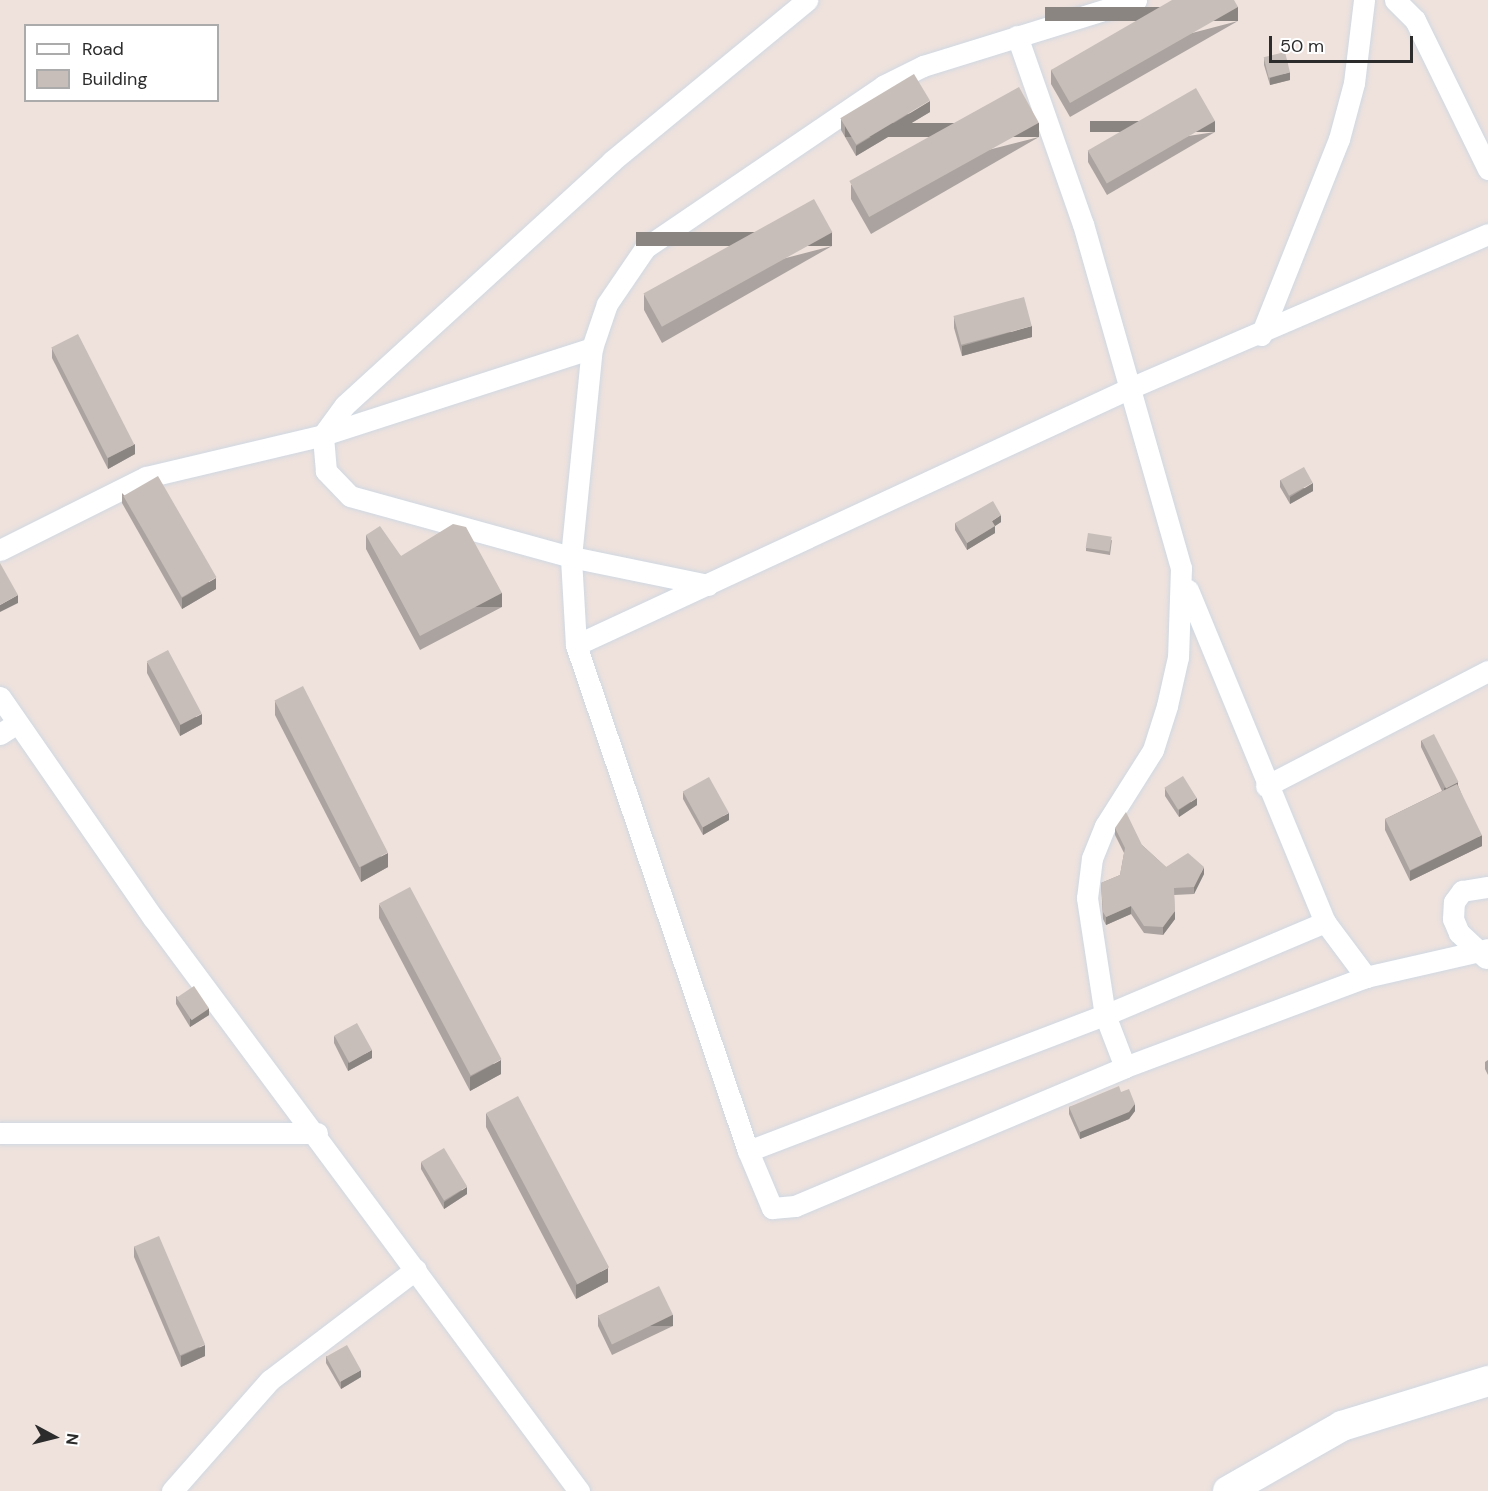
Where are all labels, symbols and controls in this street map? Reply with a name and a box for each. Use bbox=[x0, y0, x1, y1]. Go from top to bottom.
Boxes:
legend bbox=[24, 24, 219, 102]
scale bar bbox=[1272, 24, 1416, 62]
text: 50 m bbox=[1280, 34, 1324, 58]
text: Road bbox=[82, 37, 124, 61]
text: Building bbox=[82, 67, 147, 91]
north arrow bbox=[24, 1407, 84, 1467]
text: N bbox=[61, 1432, 83, 1446]

